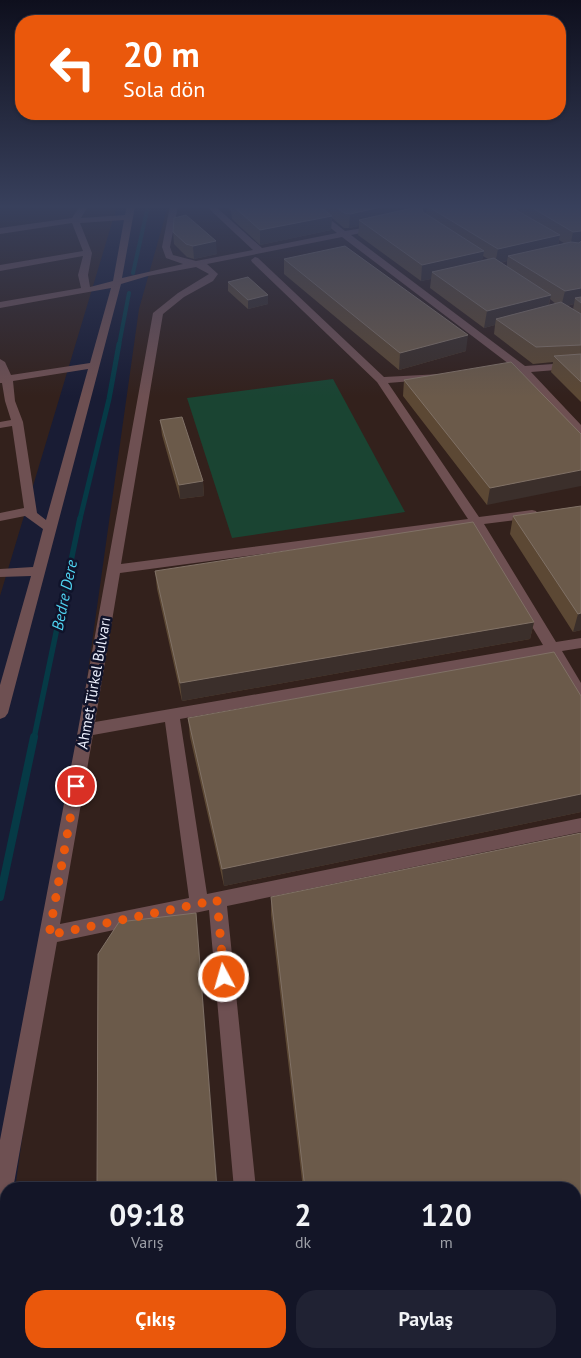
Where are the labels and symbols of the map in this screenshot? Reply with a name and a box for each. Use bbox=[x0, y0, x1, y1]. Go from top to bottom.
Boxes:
water label: Bedre Dere bbox=[47, 557, 81, 632]
street label: Ahmet Türkel Bulvarı bbox=[73, 615, 114, 750]
pin bbox=[55, 765, 97, 807]
position arrow bbox=[197, 950, 249, 1002]

